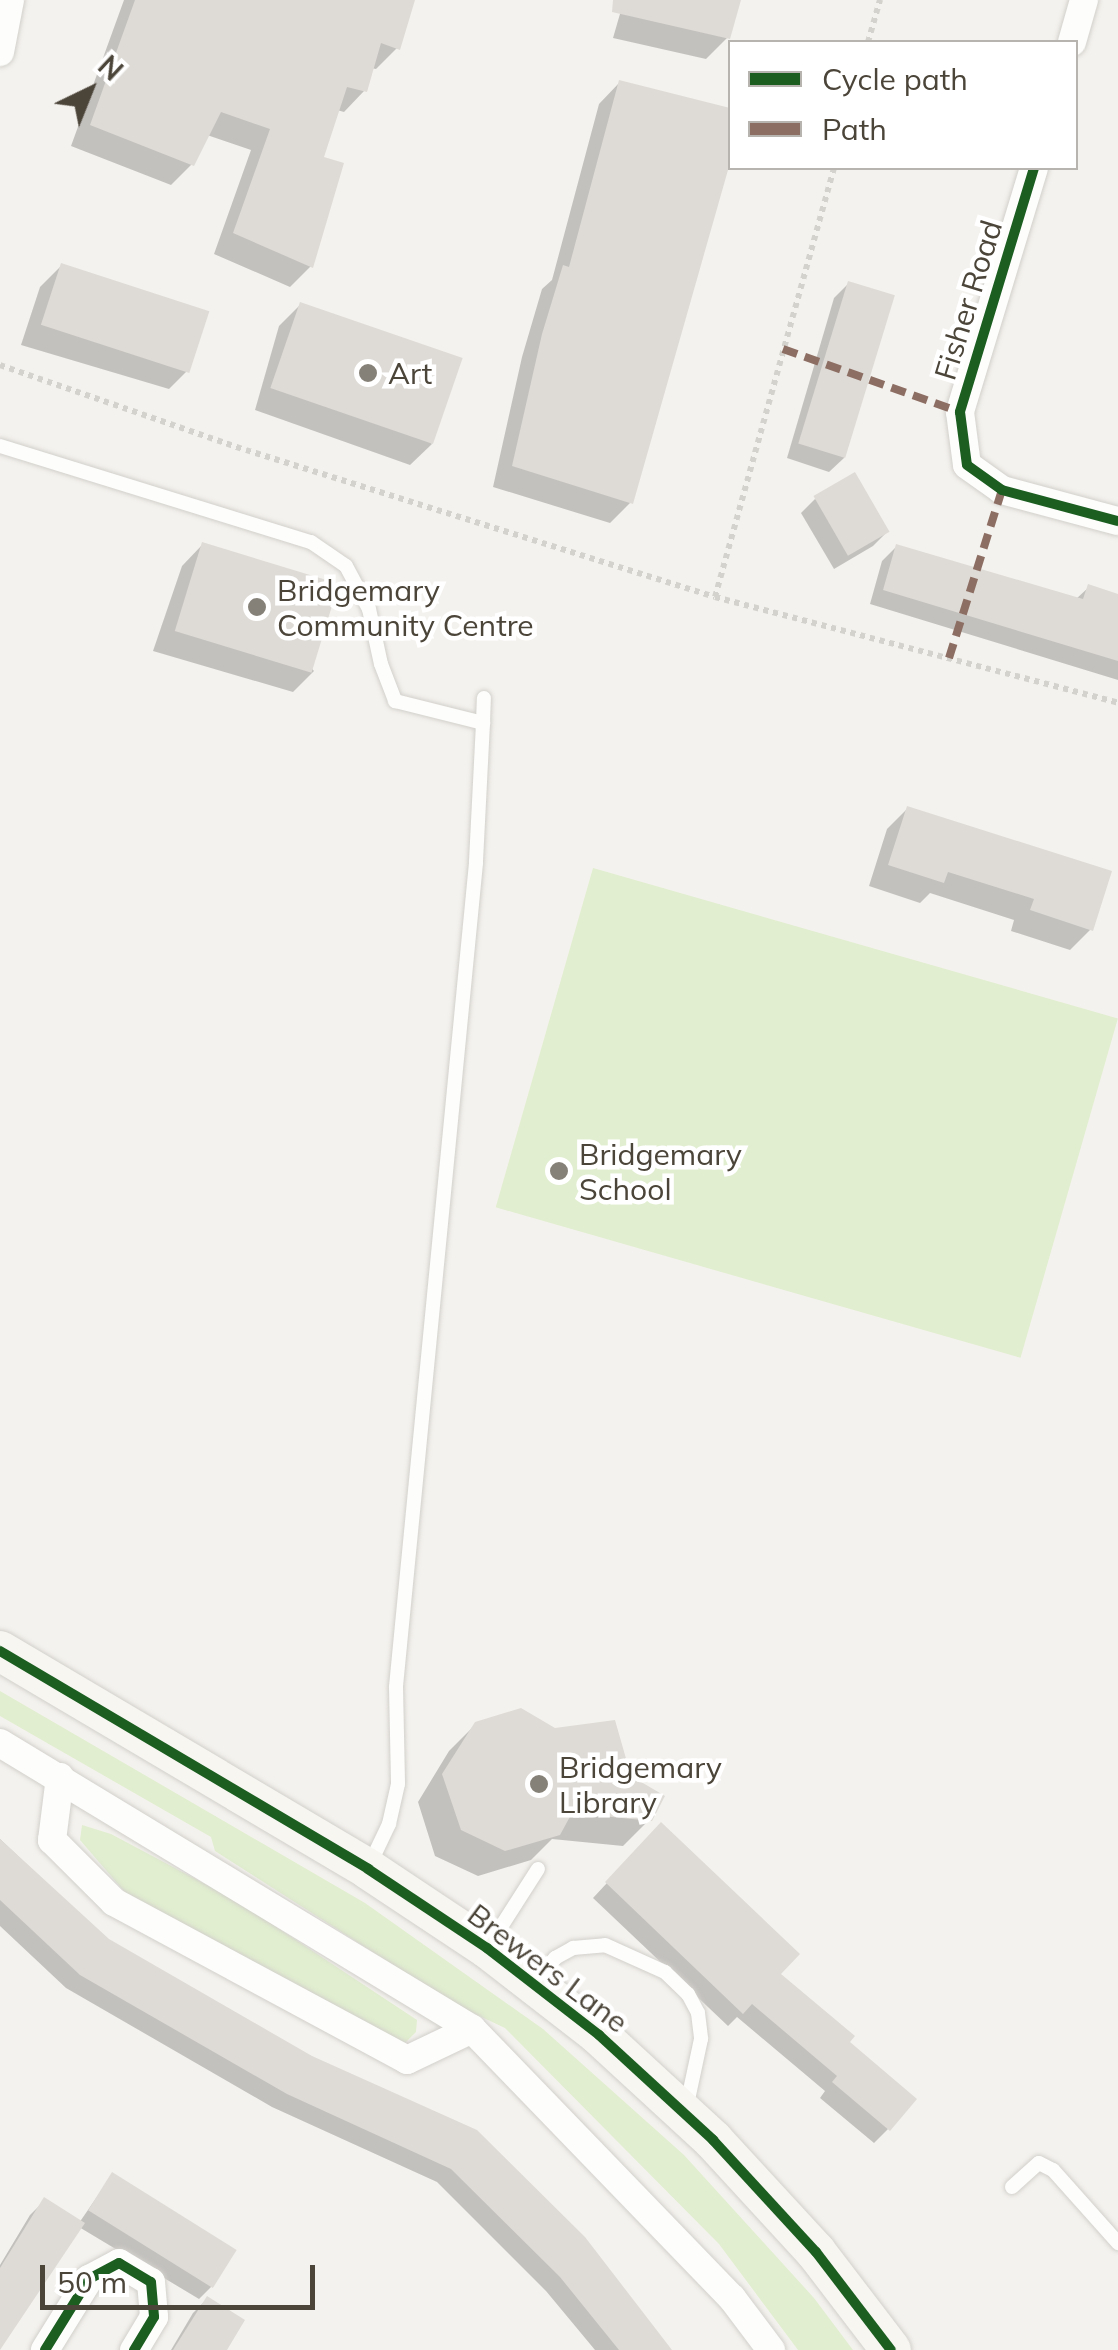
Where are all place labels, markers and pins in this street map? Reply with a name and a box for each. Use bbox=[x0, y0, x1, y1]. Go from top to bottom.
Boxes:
place label: Art bbox=[388, 355, 432, 391]
marker: Art bbox=[357, 362, 379, 384]
place label: Bridgemary Community Centre bbox=[277, 572, 534, 642]
marker: Bridgemary Community Centre bbox=[246, 596, 268, 618]
place label: Bridgemary School bbox=[579, 1136, 742, 1206]
marker: Bridgemary School bbox=[548, 1160, 570, 1182]
place label: Bridgemary Library bbox=[559, 1749, 722, 1820]
marker: Bridgemary Library bbox=[528, 1773, 550, 1795]

